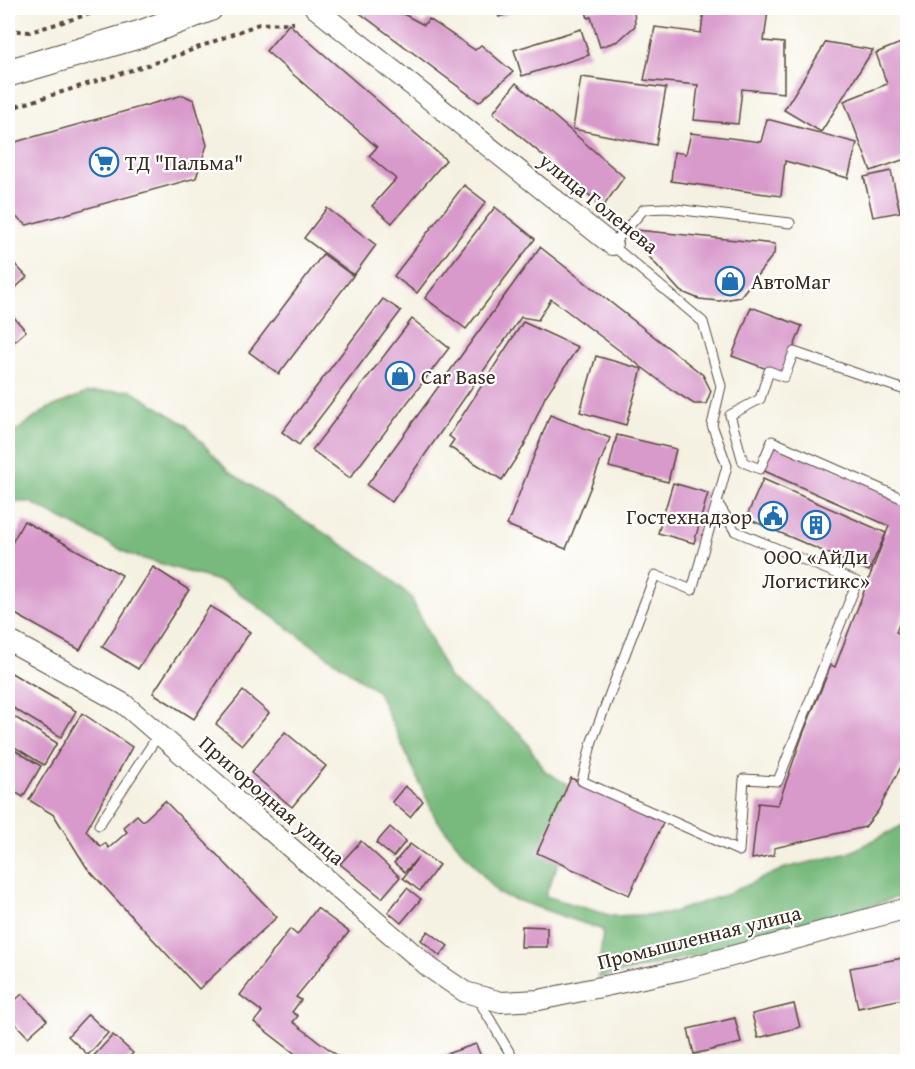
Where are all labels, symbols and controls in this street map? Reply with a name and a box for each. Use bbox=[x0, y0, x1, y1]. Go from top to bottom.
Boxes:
street label: улица Голенева bbox=[532, 144, 665, 261]
supermarket icon: ТД "Пальма" bbox=[88, 146, 120, 178]
place label: ТД "Пальма" bbox=[125, 147, 243, 178]
shop icon: АвтоМаг bbox=[714, 265, 746, 297]
place label: АвтоМаг bbox=[751, 266, 830, 297]
shop icon: Car Base bbox=[384, 360, 416, 392]
place label: Car Base bbox=[421, 361, 496, 392]
public building icon: Гостехнадзор bbox=[757, 500, 789, 532]
place label: Гостехнадзор bbox=[626, 501, 752, 532]
building icon: ООО «АйДи Логистикс» bbox=[800, 509, 832, 541]
place label: ООО «АйДи Логистикс» bbox=[762, 541, 870, 596]
street label: Пригородная улица bbox=[192, 728, 352, 872]
street label: Промышленная улица bbox=[594, 897, 804, 977]

